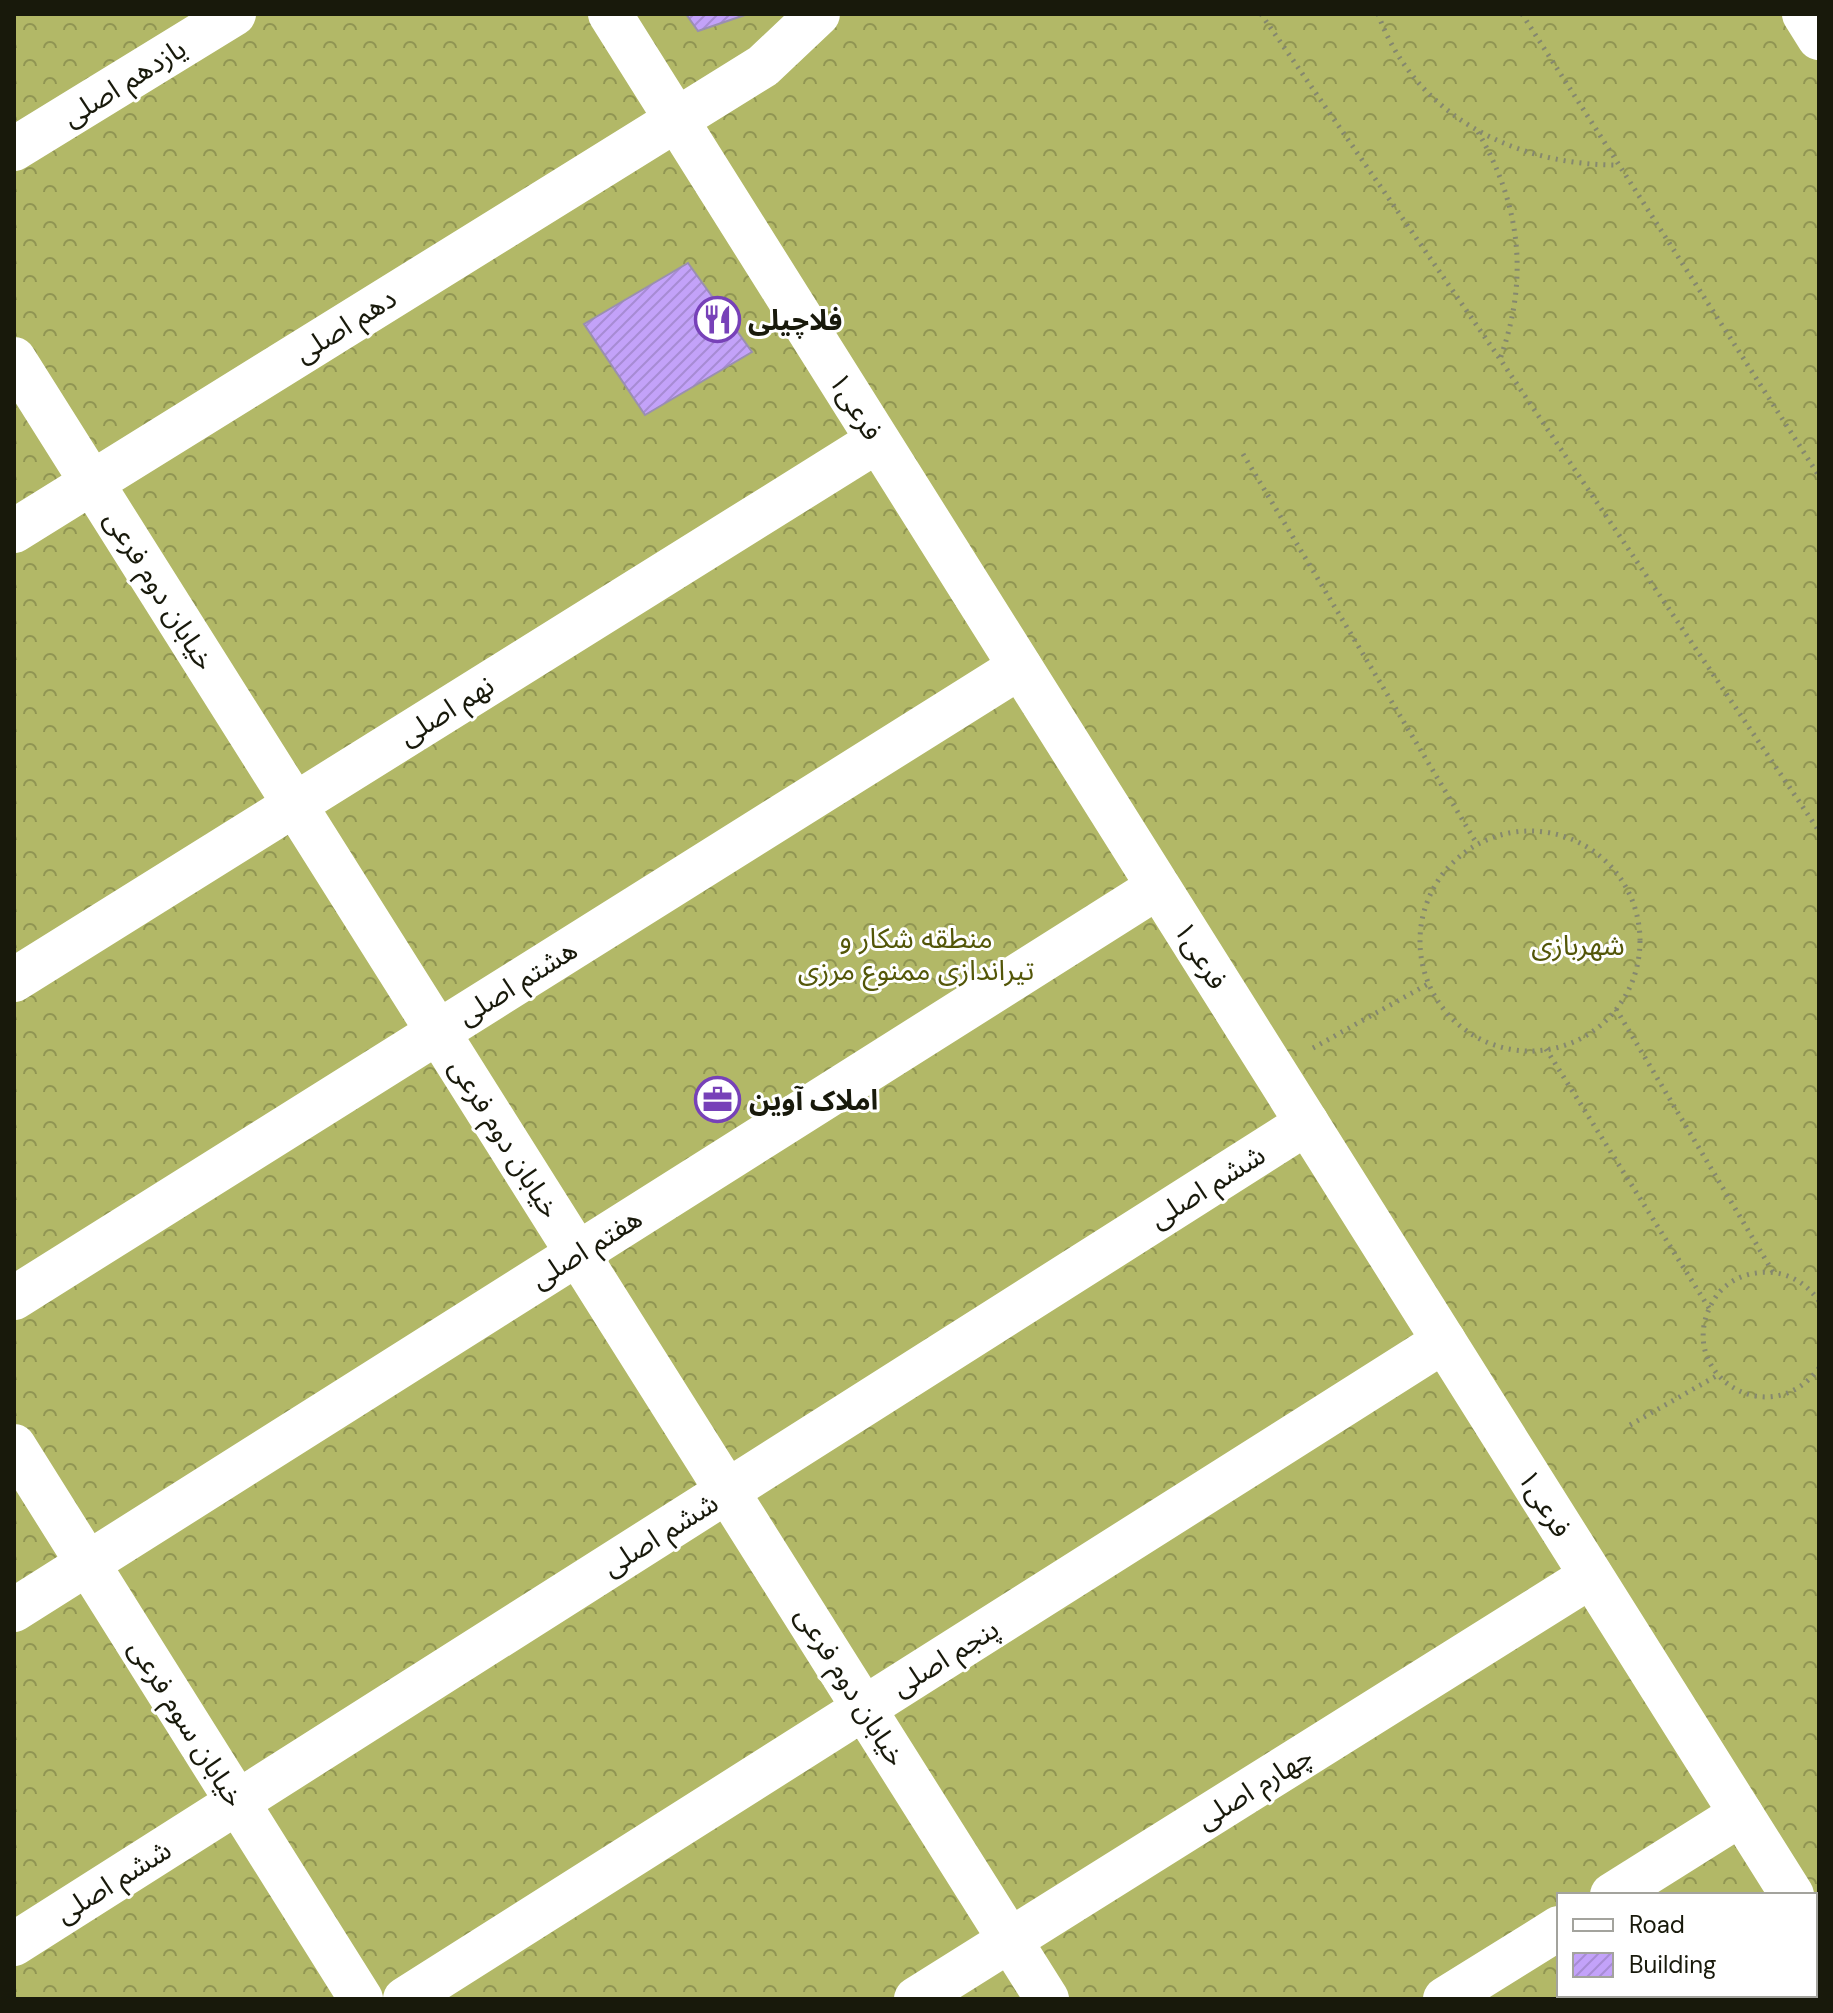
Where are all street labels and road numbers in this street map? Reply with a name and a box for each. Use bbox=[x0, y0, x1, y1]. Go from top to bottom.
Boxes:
street label: یازدهم اصلی bbox=[55, 30, 195, 138]
street label: دهم اصلی bbox=[287, 280, 405, 374]
street label: فرعی۱ bbox=[820, 365, 891, 447]
street label: خیابان دوم فرعی bbox=[94, 503, 223, 678]
street label: نهم اصلی bbox=[392, 667, 503, 757]
street label: فرعی۱ bbox=[1165, 914, 1236, 996]
street label: هشتم اصلی bbox=[450, 931, 586, 1036]
street label: خیابان دوم فرعی bbox=[439, 1051, 568, 1226]
street label: ششم اصلی bbox=[1142, 1136, 1274, 1239]
street label: هفتم اصلی bbox=[524, 1200, 650, 1300]
street label: فرعی۱ bbox=[1509, 1462, 1580, 1544]
street label: ششم اصلی bbox=[595, 1484, 727, 1587]
street label: خیابان دوم فرعی bbox=[785, 1599, 914, 1774]
street label: پنجم اصلی bbox=[885, 1610, 1008, 1707]
street label: خیابان سوم فرعی bbox=[119, 1632, 253, 1815]
street label: چهارم اصلی bbox=[1189, 1737, 1320, 1839]
street label: ششم اصلی bbox=[48, 1831, 180, 1934]

